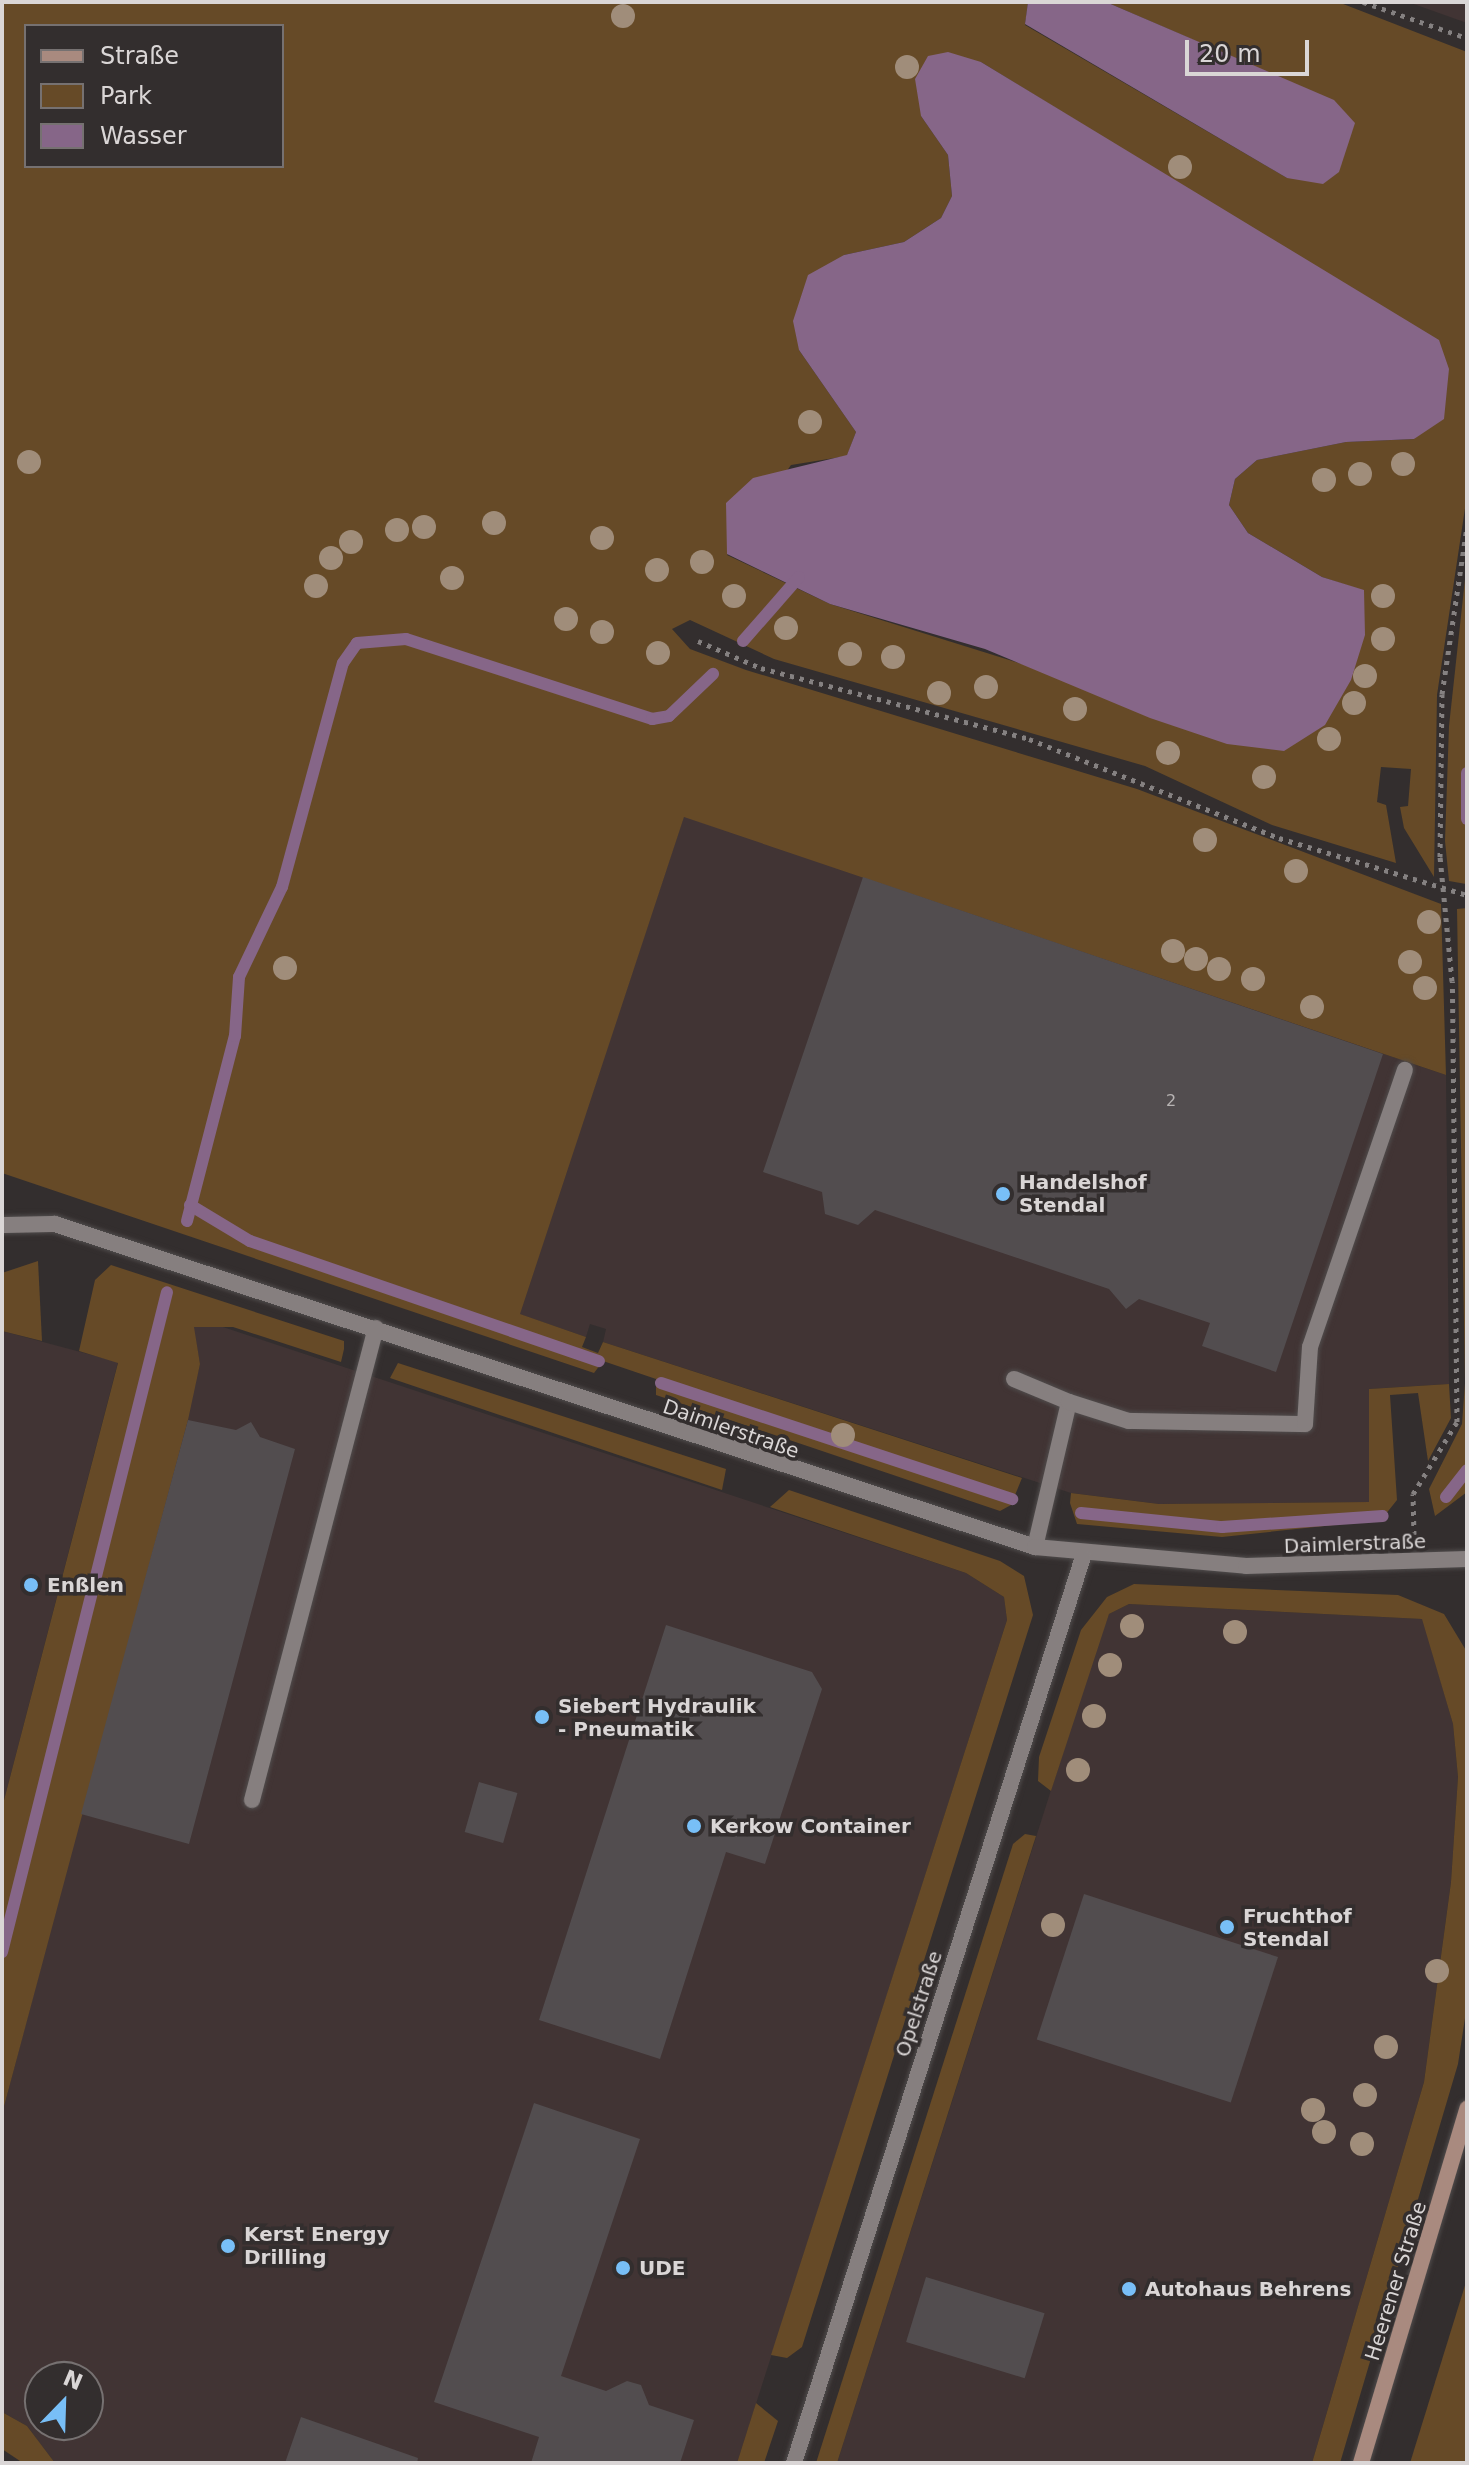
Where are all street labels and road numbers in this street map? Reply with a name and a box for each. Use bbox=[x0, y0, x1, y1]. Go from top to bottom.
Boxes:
street label: Daimlerstraße bbox=[660, 1394, 802, 1464]
street label: Daimlerstraße bbox=[1283, 1530, 1427, 1558]
street label: Opelstraße bbox=[891, 1948, 947, 2060]
street label: Heerener Straße bbox=[1360, 2198, 1432, 2364]

